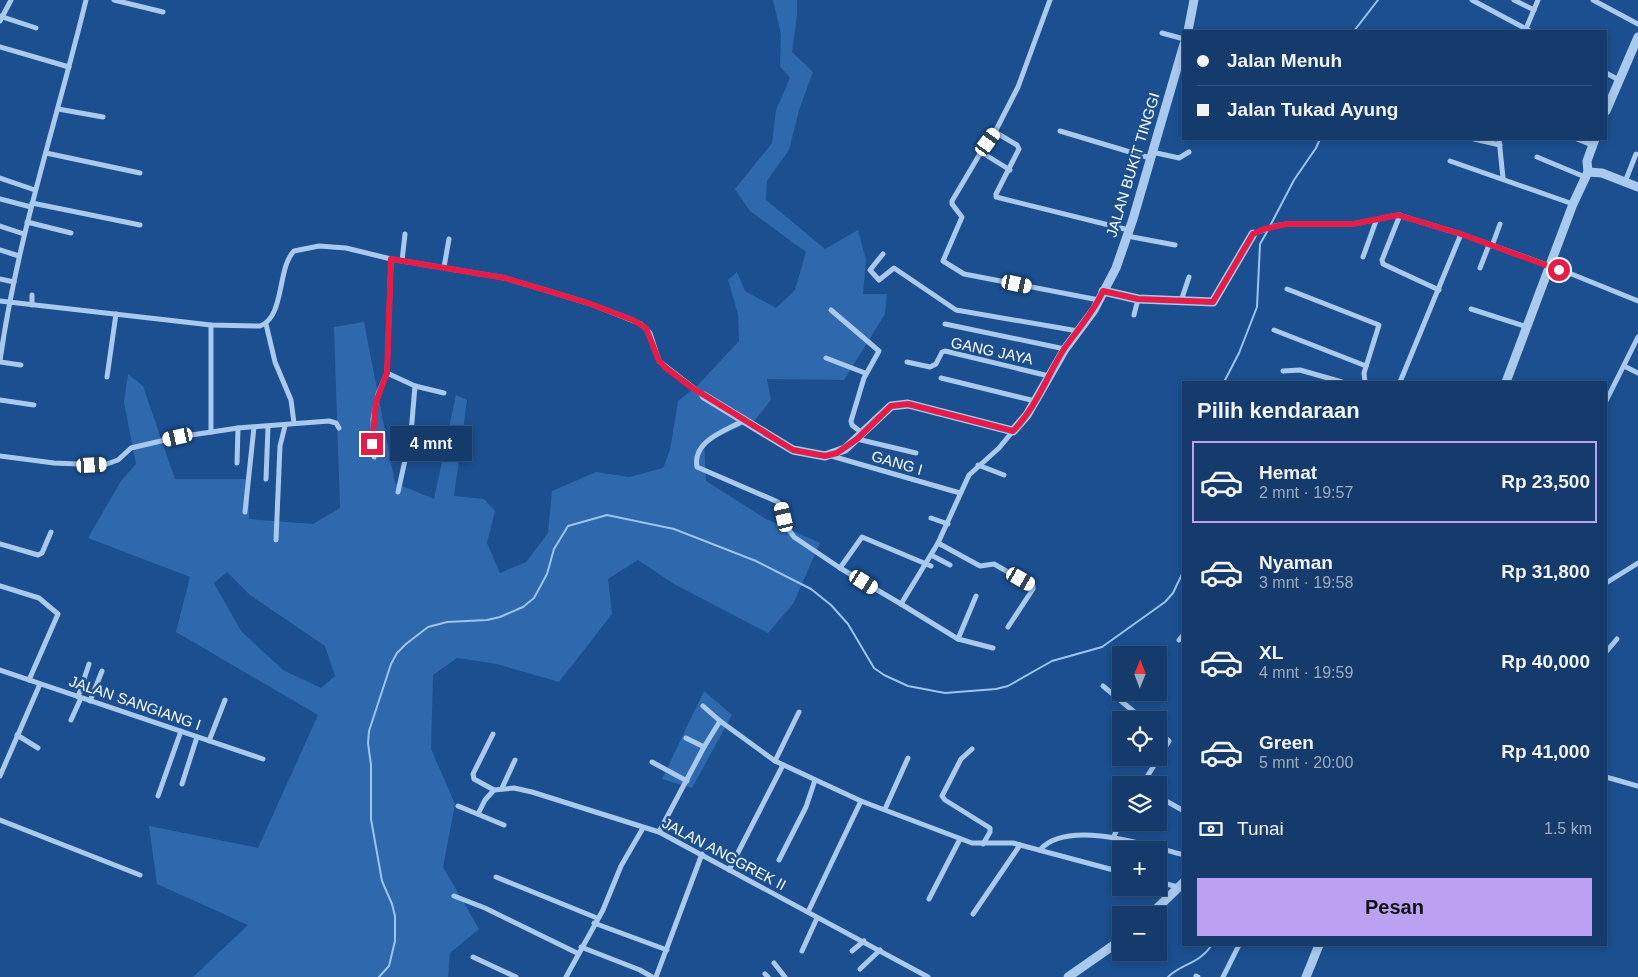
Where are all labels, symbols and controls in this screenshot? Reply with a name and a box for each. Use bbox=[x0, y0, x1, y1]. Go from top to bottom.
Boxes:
text: Jalan Menuh bbox=[1227, 50, 1342, 71]
street label: JALAN BUKIT TINGGI bbox=[1102, 90, 1163, 239]
text: Jalan Tukad Ayung bbox=[1227, 99, 1398, 120]
car bbox=[973, 125, 1002, 159]
route start bbox=[1548, 259, 1570, 281]
car bbox=[1000, 274, 1033, 294]
street label: GANG JAYA bbox=[949, 334, 1035, 368]
text: Pilih kendaraan bbox=[1197, 398, 1360, 423]
car bbox=[161, 426, 194, 448]
callout: 4 mnt bbox=[390, 426, 472, 462]
route end bbox=[361, 433, 383, 455]
text: 4 mnt bbox=[410, 435, 452, 452]
street label: GANG I bbox=[870, 447, 925, 478]
car bbox=[76, 457, 107, 473]
icon: car bbox=[1199, 460, 1244, 505]
text: Hemat bbox=[1259, 462, 1317, 483]
text: Rp 23,500 bbox=[1501, 471, 1590, 492]
text: 2 mnt · 19:57 bbox=[1259, 484, 1353, 501]
car bbox=[773, 501, 794, 533]
icon: car bbox=[1199, 550, 1244, 595]
text: Nyaman bbox=[1259, 552, 1333, 573]
text: Rp 31,800 bbox=[1501, 561, 1590, 582]
car bbox=[1004, 565, 1037, 593]
car bbox=[847, 568, 880, 596]
text: 3 mnt · 19:58 bbox=[1259, 574, 1353, 591]
icon: car bbox=[1199, 640, 1244, 685]
text: XL bbox=[1259, 642, 1283, 663]
north arrow bbox=[1112, 646, 1168, 701]
map controls bbox=[1112, 646, 1167, 961]
text: Rp 40,000 bbox=[1501, 651, 1590, 672]
text: 4 mnt · 19:59 bbox=[1259, 664, 1353, 681]
street label: JALAN SANGIANG I bbox=[67, 672, 203, 733]
button: locate bbox=[1112, 711, 1167, 766]
icon: car bbox=[1199, 730, 1244, 775]
text: Green bbox=[1259, 732, 1314, 753]
text: Rp 41,000 bbox=[1501, 741, 1590, 762]
text: 5 mnt · 20:00 bbox=[1259, 754, 1353, 771]
button: layers bbox=[1112, 776, 1167, 831]
street label: JALAN ANGGREK II bbox=[660, 814, 789, 893]
icon: cash bbox=[1197, 815, 1225, 843]
text: Tunai bbox=[1237, 818, 1284, 839]
text: 1.5 km bbox=[1544, 820, 1592, 837]
button: + bbox=[1112, 841, 1167, 896]
button: Pesan bbox=[1197, 878, 1592, 936]
button: − bbox=[1112, 906, 1167, 961]

